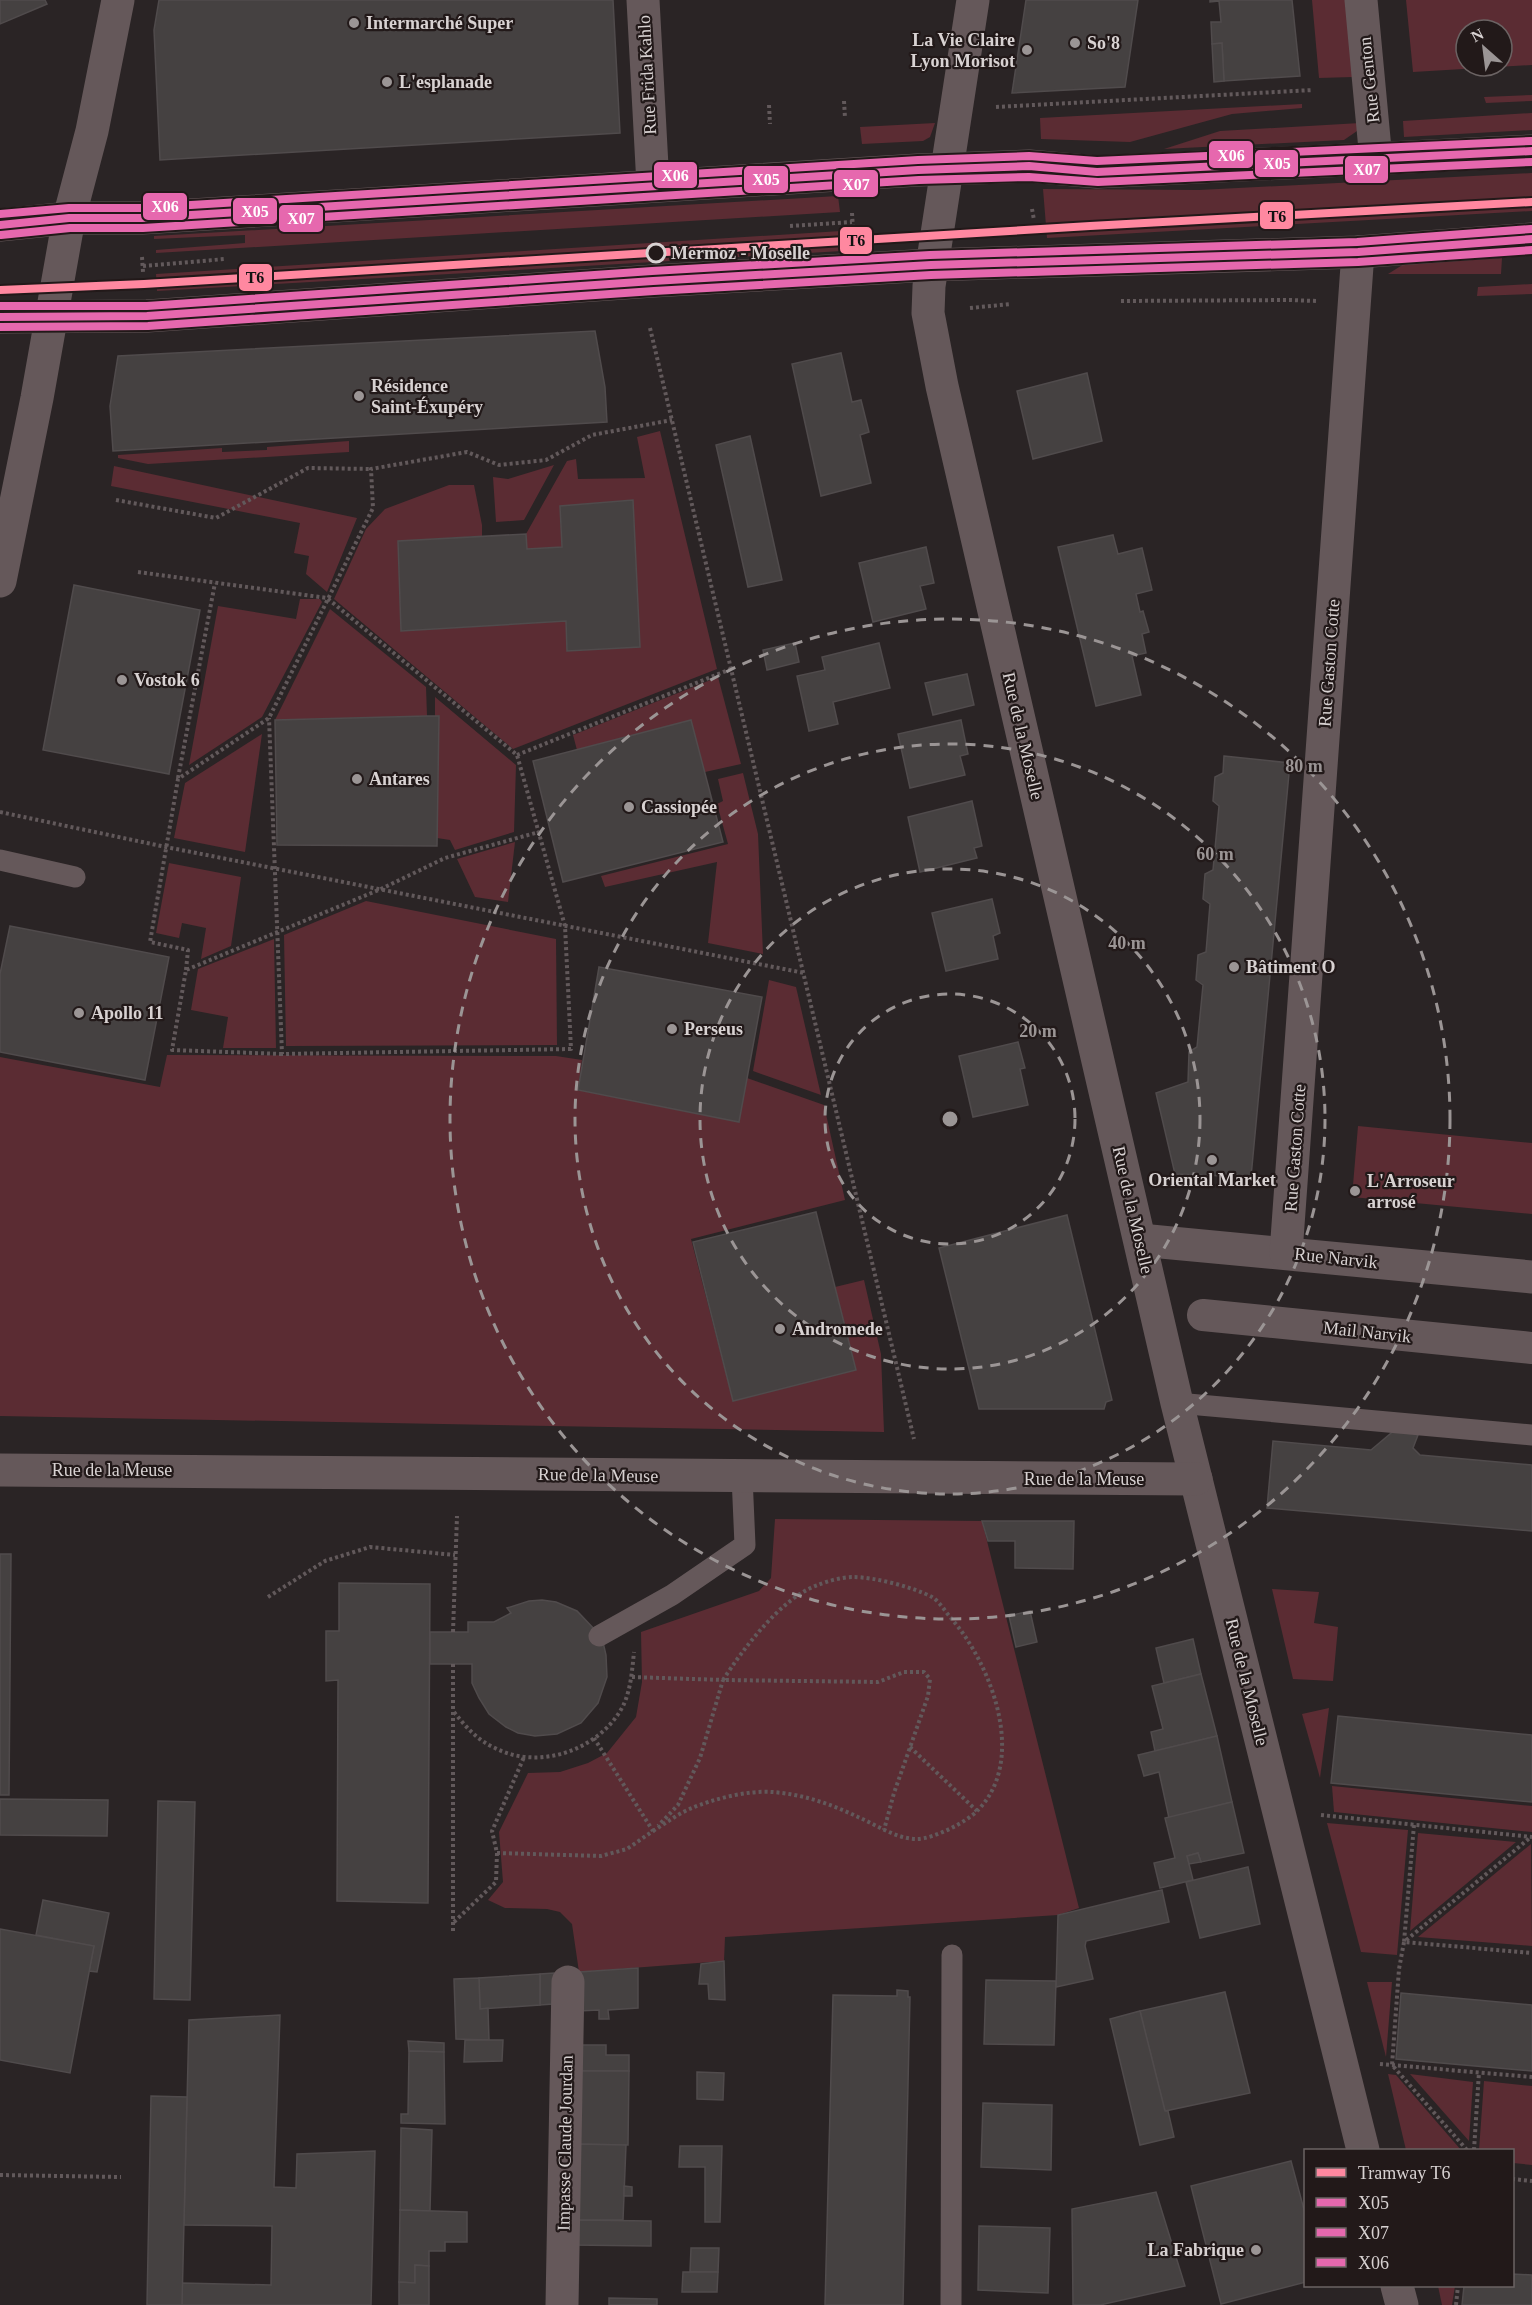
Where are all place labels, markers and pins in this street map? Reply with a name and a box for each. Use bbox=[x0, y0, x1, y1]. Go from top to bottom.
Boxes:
place label: Intermarché Super bbox=[366, 13, 513, 33]
marker: Intermarché Super bbox=[347, 16, 361, 30]
place label: La Vie Claire Lyon Morisot bbox=[910, 30, 1015, 71]
place label: So'8 bbox=[1087, 33, 1120, 53]
marker: So'8 bbox=[1068, 36, 1082, 50]
marker: La Vie Claire Lyon Morisot bbox=[1020, 43, 1034, 57]
place label: L'esplanade bbox=[399, 72, 492, 92]
marker: L'esplanade bbox=[380, 75, 394, 89]
marker: Mermoz - Moselle bbox=[646, 243, 666, 263]
place label: Mermoz - Moselle bbox=[671, 243, 810, 263]
place label: Résidence Saint-Éxupéry bbox=[371, 376, 483, 417]
marker: Résidence Saint-Éxupéry bbox=[352, 389, 366, 403]
place label: Vostok 6 bbox=[134, 670, 200, 690]
marker: Vostok 6 bbox=[115, 673, 129, 687]
place label: Antares bbox=[369, 769, 430, 789]
marker: Antares bbox=[350, 772, 364, 786]
place label: Cassiopée bbox=[641, 797, 717, 817]
marker: Cassiopée bbox=[622, 800, 636, 814]
place label: Bâtiment O bbox=[1246, 957, 1336, 977]
marker: Bâtiment O bbox=[1227, 960, 1241, 974]
place label: Apollo 11 bbox=[91, 1003, 164, 1023]
marker: Apollo 11 bbox=[72, 1006, 86, 1020]
place label: Perseus bbox=[684, 1019, 743, 1039]
marker: Perseus bbox=[665, 1022, 679, 1036]
centre of rings bbox=[940, 1109, 960, 1129]
marker: Oriental Market bbox=[1205, 1153, 1219, 1167]
place label: Oriental Market bbox=[1148, 1170, 1276, 1190]
place label: L'Arroseur arrosé bbox=[1367, 1171, 1455, 1212]
marker: L'Arroseur arrosé bbox=[1348, 1184, 1362, 1198]
place label: Andromede bbox=[792, 1319, 883, 1339]
marker: Andromede bbox=[773, 1322, 787, 1336]
place label: La Fabrique bbox=[1147, 2240, 1244, 2260]
marker: La Fabrique bbox=[1249, 2243, 1263, 2257]

